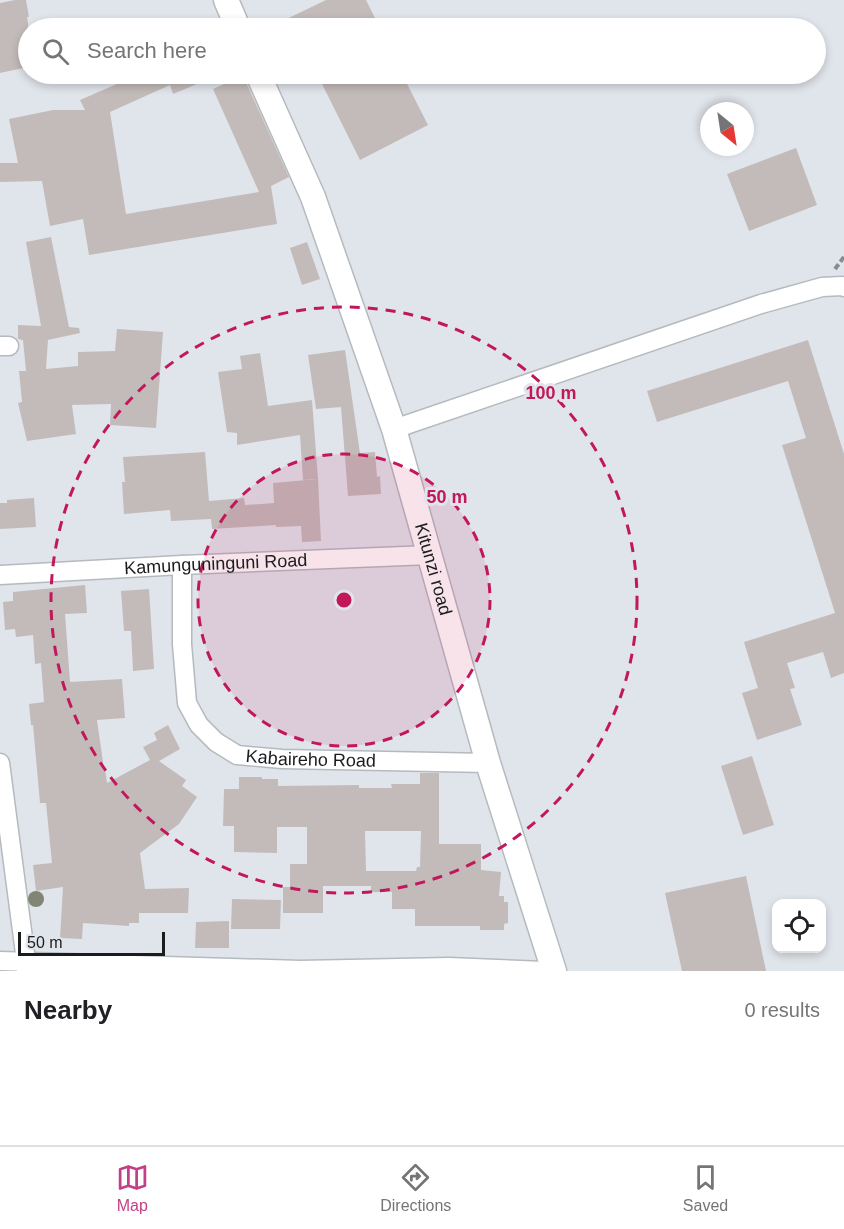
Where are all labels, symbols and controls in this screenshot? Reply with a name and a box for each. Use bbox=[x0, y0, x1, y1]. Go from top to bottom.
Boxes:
search box bbox=[18, 18, 826, 84]
icon: search bbox=[39, 35, 72, 68]
text: Search here bbox=[87, 38, 207, 63]
north arrow bbox=[700, 102, 754, 156]
text: 100 m bbox=[525, 383, 577, 403]
text: 50 m bbox=[426, 487, 468, 507]
street label: Kitunzi road bbox=[411, 521, 456, 618]
street label: Kamunguninguni Road bbox=[124, 550, 308, 578]
centre of rings bbox=[334, 590, 354, 610]
street label: Kabaireho Road bbox=[245, 746, 376, 771]
map controls bbox=[772, 899, 826, 953]
button: locate bbox=[772, 899, 826, 953]
scale bar bbox=[18, 929, 165, 956]
text: 50 m bbox=[27, 934, 63, 951]
text: Nearby bbox=[24, 995, 112, 1025]
text: 0 results bbox=[744, 999, 820, 1021]
tab: Map bbox=[116, 1161, 149, 1215]
tab: Directions bbox=[380, 1161, 451, 1215]
tab: Saved bbox=[683, 1161, 728, 1215]

